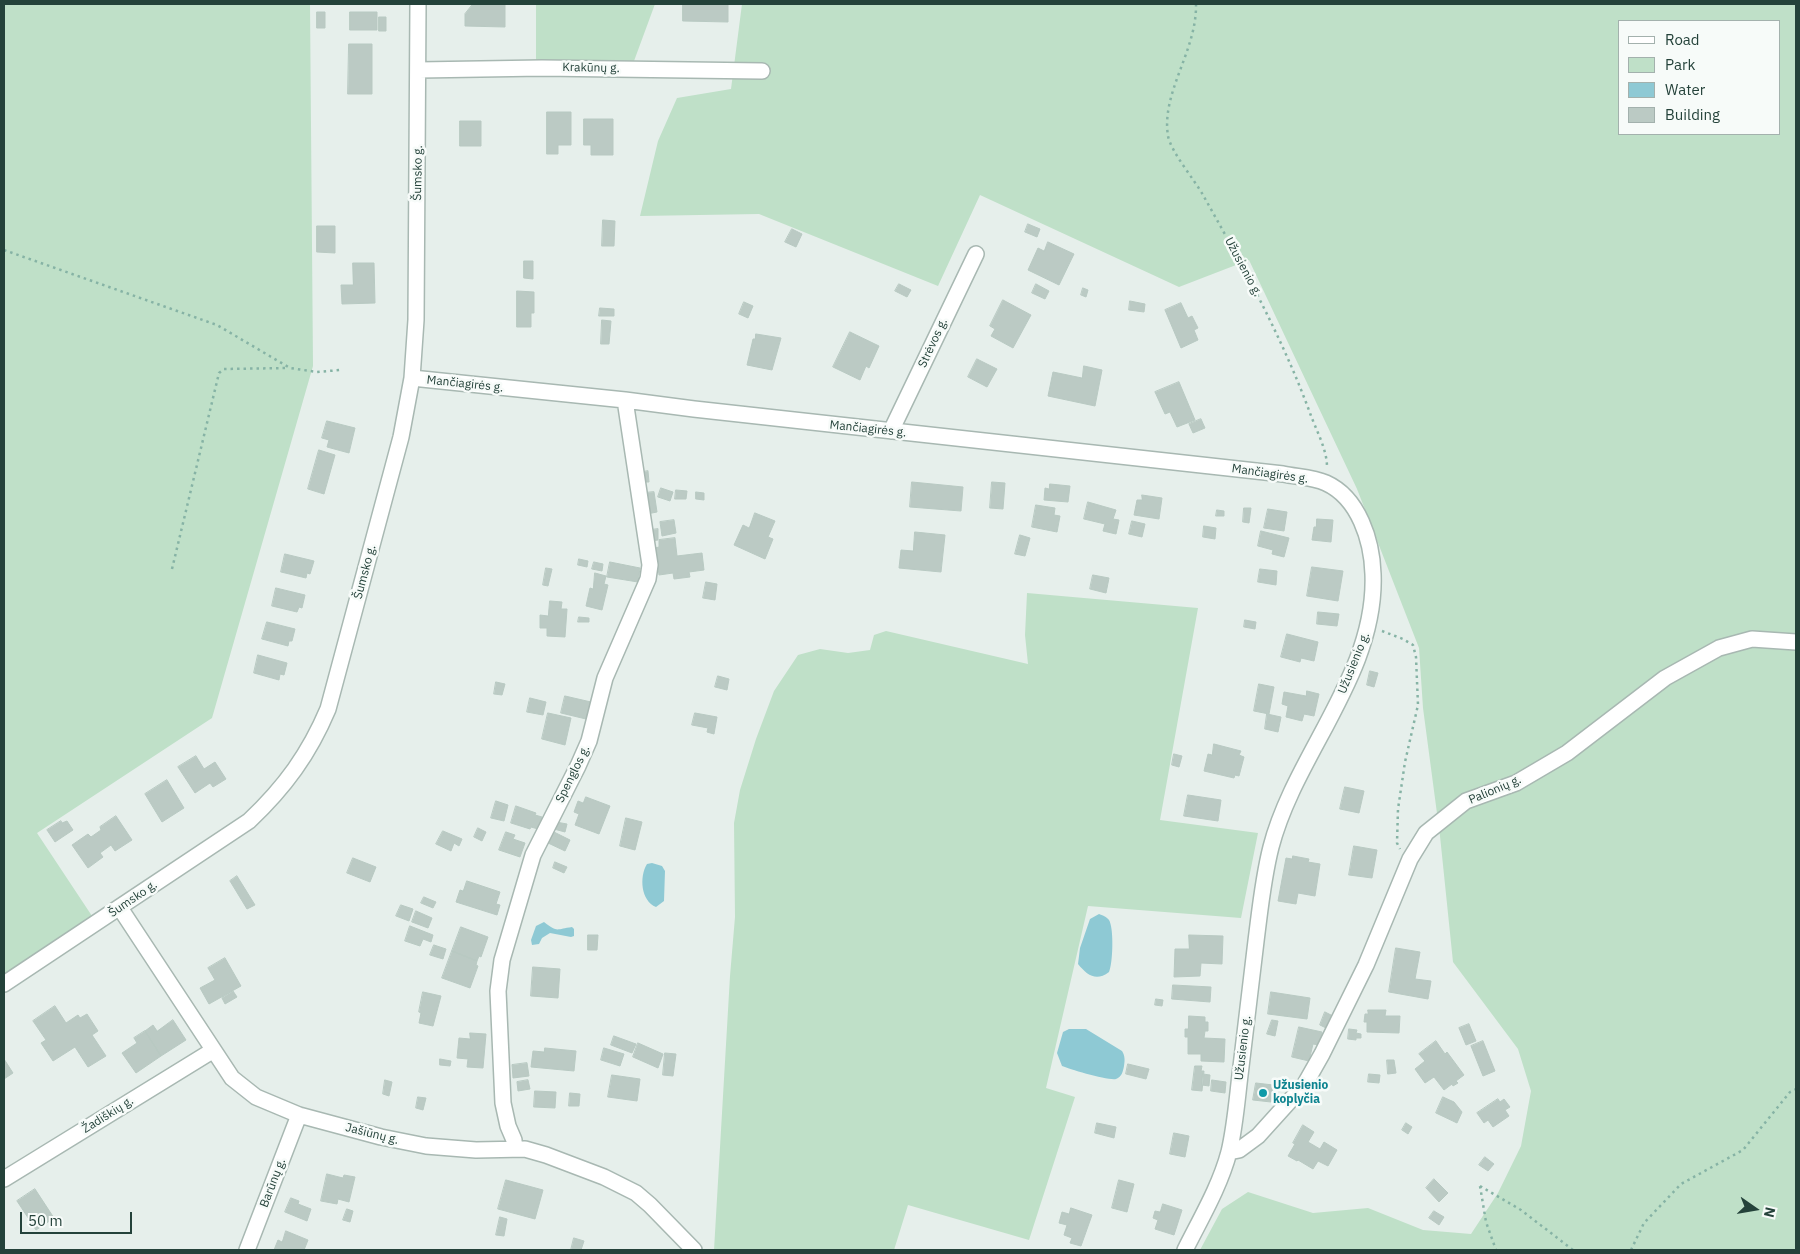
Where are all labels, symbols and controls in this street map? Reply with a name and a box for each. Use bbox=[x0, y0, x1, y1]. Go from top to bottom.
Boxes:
legend bbox=[1618, 20, 1780, 135]
text: Road bbox=[1665, 30, 1700, 49]
text: Park bbox=[1665, 55, 1695, 74]
street label: Krakūnų g. bbox=[562, 60, 620, 76]
text: Water bbox=[1665, 80, 1705, 99]
text: Building bbox=[1665, 105, 1720, 124]
street label: Šumsko g. bbox=[410, 145, 426, 201]
street label: Užusienio g. bbox=[1221, 235, 1265, 299]
street label: Strėvos g. bbox=[915, 316, 951, 370]
street label: Mančiagirės g. bbox=[426, 373, 504, 395]
street label: Mančiagirės g. bbox=[829, 418, 907, 440]
street label: Mančiagirės g. bbox=[1231, 462, 1309, 486]
street label: Šumsko g. bbox=[351, 543, 379, 601]
street label: Užusienio g. bbox=[1335, 630, 1373, 696]
street label: Spenglos g. bbox=[553, 743, 593, 805]
street label: Palionių g. bbox=[1467, 772, 1523, 808]
street label: Šumsko g. bbox=[106, 878, 160, 920]
street label: Užusienio g. bbox=[1232, 1015, 1254, 1081]
place label: Užusienio koplyčia bbox=[1273, 1079, 1328, 1107]
marker: Užusienio koplyčia bbox=[1257, 1087, 1269, 1099]
street label: Žadiškių g. bbox=[80, 1094, 136, 1136]
street label: Jašiūnų g. bbox=[344, 1120, 400, 1148]
street label: Barūnų g. bbox=[257, 1156, 289, 1210]
north arrow bbox=[1730, 1184, 1780, 1234]
scale bar bbox=[22, 1202, 135, 1234]
text: N bbox=[1760, 1205, 1780, 1219]
text: 50 m bbox=[28, 1211, 63, 1230]

